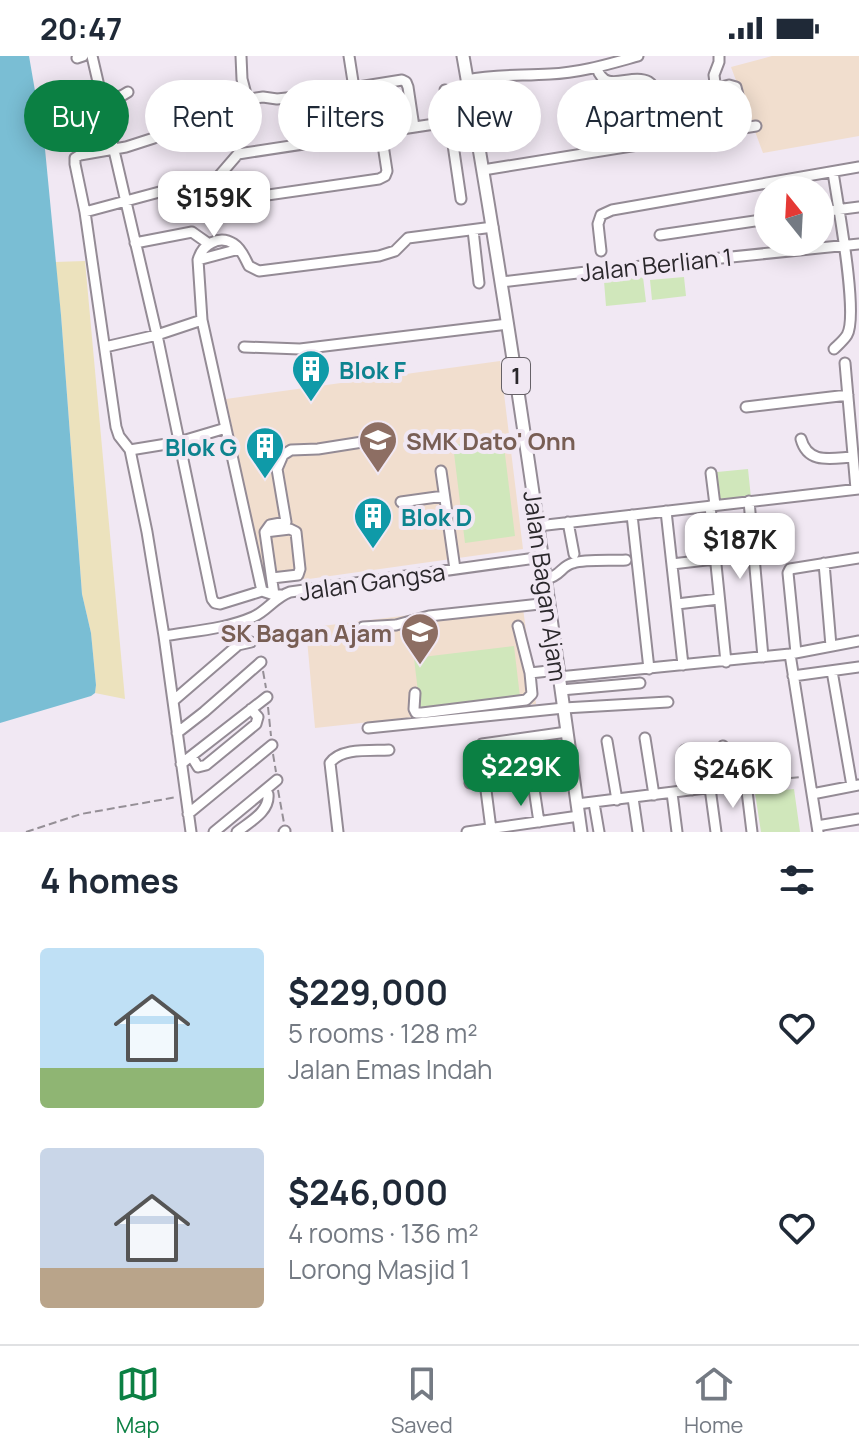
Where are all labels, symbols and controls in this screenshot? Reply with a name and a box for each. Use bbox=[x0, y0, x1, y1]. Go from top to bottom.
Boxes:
text: 20:47 bbox=[40, 8, 122, 49]
chip: Buy bbox=[24, 80, 129, 152]
chip: Rent bbox=[145, 80, 262, 152]
chip: Filters bbox=[278, 80, 412, 152]
chip: New bbox=[428, 80, 541, 152]
chip: Apartment bbox=[557, 80, 752, 152]
pin: $159K bbox=[158, 171, 270, 239]
north arrow bbox=[754, 176, 834, 256]
map controls bbox=[754, 176, 834, 256]
text: $159K bbox=[176, 179, 252, 215]
street label: Jalan Berlian 1 bbox=[578, 240, 734, 288]
building icon: Blok F bbox=[290, 348, 332, 403]
place label: Blok F bbox=[339, 353, 406, 386]
road number: 1 bbox=[502, 358, 530, 394]
school or university icon: SMK Dato' Onn bbox=[357, 419, 399, 474]
place label: SMK Dato' Onn bbox=[406, 424, 576, 457]
building icon: Blok G bbox=[244, 425, 286, 480]
place label: Blok G bbox=[165, 430, 237, 463]
street label: Jalan Bagan Ajam bbox=[516, 489, 576, 683]
building icon: Blok D bbox=[352, 495, 394, 550]
place label: Blok D bbox=[401, 500, 472, 533]
pin: $187K bbox=[684, 513, 796, 581]
text: $187K bbox=[703, 521, 777, 557]
street label: Jalan Gangsa bbox=[297, 554, 447, 608]
school or university icon: SK Bagan Ajam bbox=[399, 611, 441, 666]
place label: SK Bagan Ajam bbox=[221, 616, 392, 649]
pin: $229K bbox=[465, 740, 577, 808]
pin: $246K bbox=[677, 742, 789, 810]
text: $229K bbox=[481, 748, 561, 784]
text: $246K bbox=[693, 750, 773, 786]
text: 4 homes bbox=[40, 857, 179, 903]
icon: filters bbox=[775, 858, 819, 902]
text: $229,000 bbox=[288, 969, 448, 1015]
icon: home bbox=[104, 980, 200, 1076]
icon: heart bbox=[775, 1006, 819, 1050]
text: 5 rooms · 128 m² bbox=[288, 1015, 478, 1051]
text: Jalan Emas Indah bbox=[288, 1051, 493, 1087]
text: $246,000 bbox=[288, 1169, 448, 1215]
icon: home bbox=[104, 1180, 200, 1276]
icon: heart bbox=[775, 1206, 819, 1250]
text: 4 rooms · 136 m² bbox=[288, 1215, 479, 1251]
text: Lorong Masjid 1 bbox=[288, 1251, 470, 1287]
tab: Map bbox=[116, 1362, 160, 1440]
tab: Saved bbox=[391, 1362, 453, 1440]
tab: Home bbox=[684, 1362, 743, 1440]

